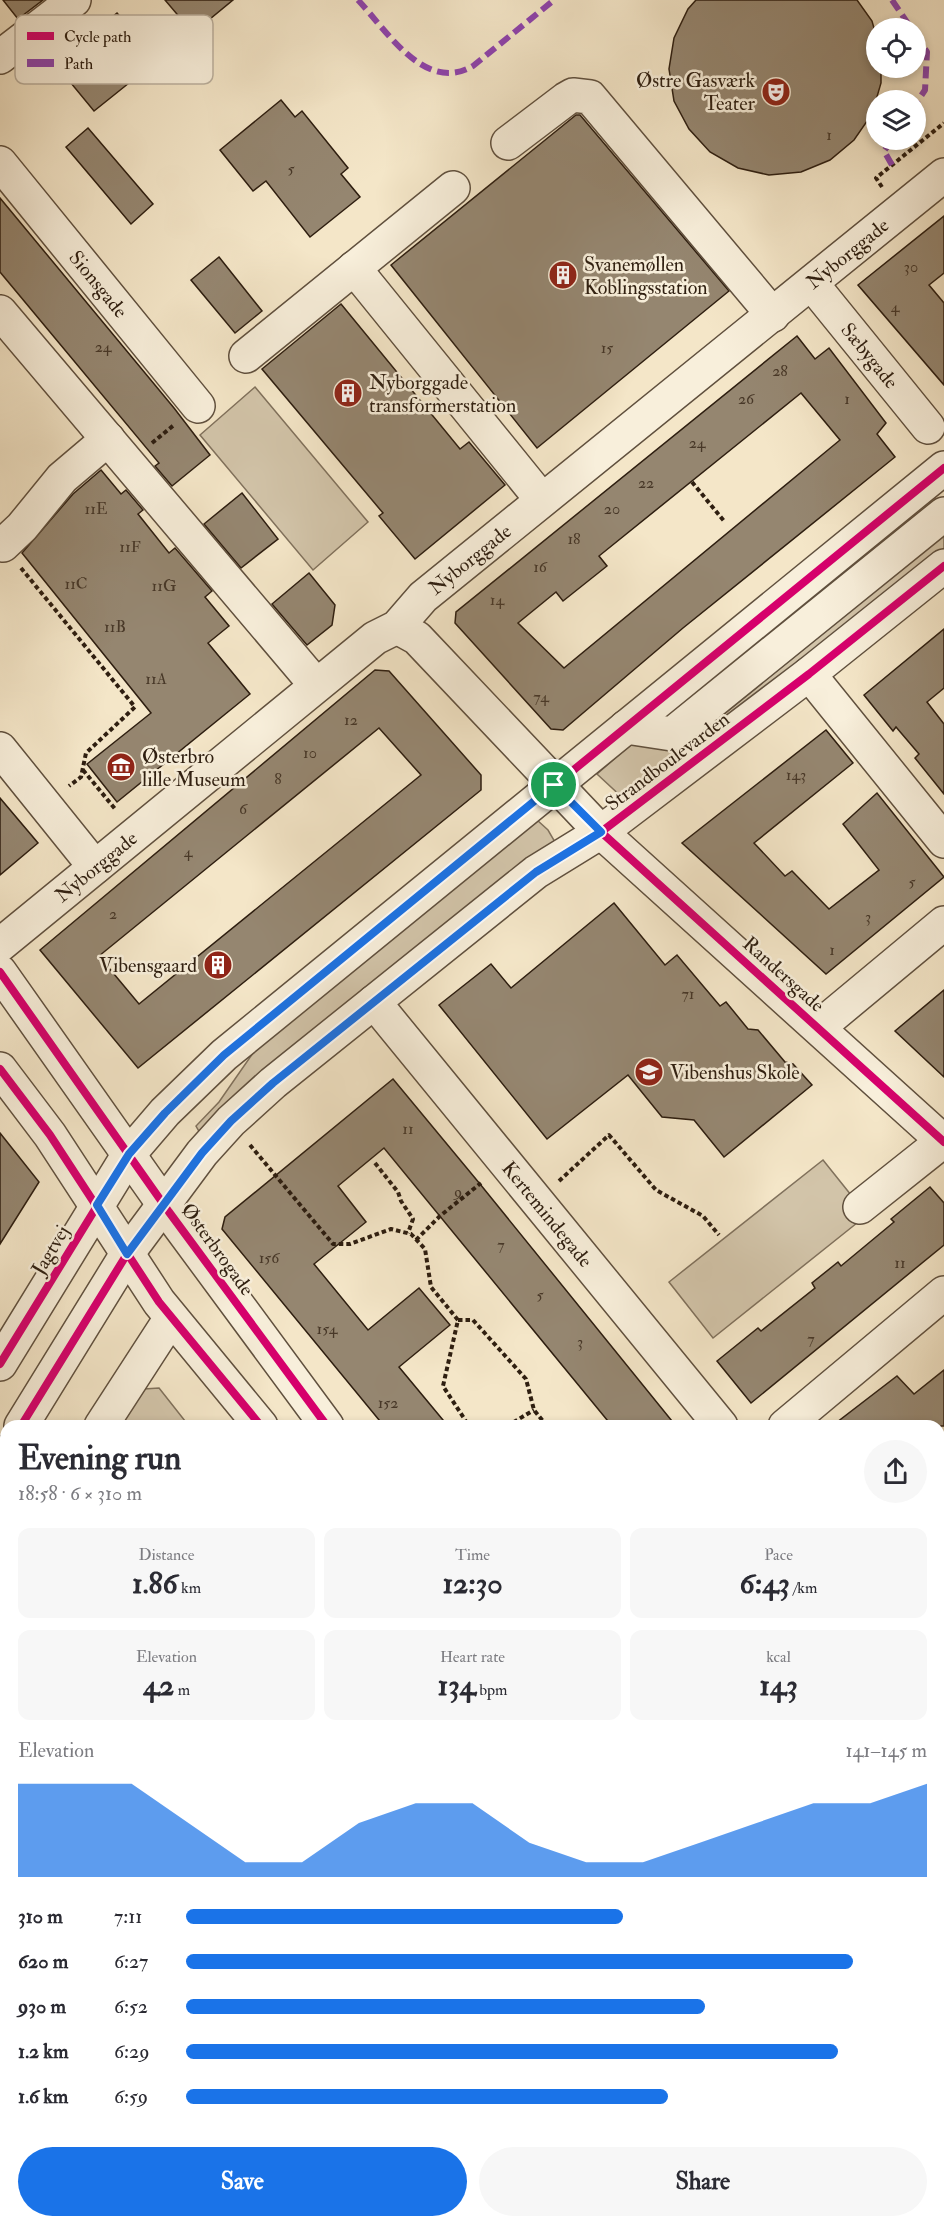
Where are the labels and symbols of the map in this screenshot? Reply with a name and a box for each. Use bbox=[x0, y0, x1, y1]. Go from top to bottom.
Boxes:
legend bbox=[15, 15, 213, 84]
text: Cycle path bbox=[64, 27, 132, 48]
text: Path bbox=[64, 54, 94, 74]
place label: Østre Gasværk Teater bbox=[636, 68, 756, 116]
theatre icon: Østre Gasværk Teater bbox=[760, 76, 792, 108]
house number: 1 bbox=[826, 125, 832, 145]
house number: 5 bbox=[287, 159, 295, 179]
street label: Nyborggade bbox=[801, 213, 894, 295]
street label: Sionsgade bbox=[63, 246, 133, 323]
place label: Svanemøllen Koblingsstation bbox=[584, 252, 708, 300]
house number: 30 bbox=[904, 257, 918, 277]
building icon: Svanemøllen Koblingsstation bbox=[547, 259, 579, 291]
house number: 4 bbox=[891, 297, 901, 317]
street label: Sæbygade bbox=[835, 318, 904, 394]
house number: 24 bbox=[95, 337, 113, 357]
house number: 15 bbox=[601, 338, 613, 358]
house number: 28 bbox=[772, 361, 788, 381]
place label: Nyborggade transformerstation bbox=[369, 370, 516, 418]
building icon: Nyborggade transformerstation bbox=[332, 377, 364, 409]
house number: 26 bbox=[738, 389, 755, 409]
house number: 1 bbox=[844, 389, 850, 409]
house number: 24 bbox=[689, 433, 707, 453]
house number: 22 bbox=[638, 473, 654, 493]
house number: 11E bbox=[85, 499, 107, 519]
house number: 20 bbox=[604, 499, 620, 519]
street label: Nyborggade bbox=[424, 519, 516, 601]
house number: 18 bbox=[567, 529, 581, 549]
house number: 11F bbox=[119, 537, 141, 557]
house number: 16 bbox=[533, 557, 548, 577]
house number: 11C bbox=[64, 574, 88, 594]
house number: 11G bbox=[152, 576, 176, 596]
house number: 14 bbox=[490, 590, 506, 610]
house number: 11B bbox=[104, 617, 126, 637]
house number: 11A bbox=[145, 669, 167, 689]
house number: 74 bbox=[533, 687, 550, 707]
street label: Strandboulevarden bbox=[600, 707, 734, 816]
house number: 12 bbox=[344, 710, 358, 730]
house number: 10 bbox=[303, 743, 317, 763]
place label: Østerbro lille Museum bbox=[142, 744, 246, 792]
museum icon: Østerbro lille Museum bbox=[105, 751, 137, 783]
pin bbox=[528, 759, 579, 810]
house number: 143 bbox=[786, 765, 806, 785]
house number: 8 bbox=[274, 769, 282, 789]
house number: 6 bbox=[239, 799, 248, 819]
street label: Nyborggade bbox=[50, 826, 143, 908]
house number: 4 bbox=[184, 842, 194, 862]
house number: 5 bbox=[908, 872, 916, 892]
house number: 2 bbox=[109, 904, 117, 924]
house number: 3 bbox=[865, 907, 871, 927]
street label: Randersgade bbox=[738, 931, 830, 1018]
house number: 1 bbox=[829, 940, 835, 960]
building icon: Vibensgaard bbox=[202, 949, 234, 981]
place label: Vibensgaard bbox=[99, 953, 197, 978]
house number: 71 bbox=[681, 984, 695, 1004]
school or university icon: Vibenshus Skole bbox=[633, 1056, 665, 1088]
place label: Vibenshus Skole bbox=[670, 1060, 800, 1085]
house number: 11 bbox=[402, 1119, 414, 1139]
street label: Kertemindegade bbox=[496, 1156, 598, 1273]
house number: 9 bbox=[453, 1182, 462, 1202]
street label: Østerbrogade bbox=[176, 1198, 260, 1301]
street label: Jagtvej bbox=[25, 1221, 75, 1281]
house number: 7 bbox=[497, 1235, 505, 1255]
house number: 156 bbox=[259, 1248, 280, 1268]
house number: 11 bbox=[894, 1253, 906, 1273]
house number: 5 bbox=[536, 1285, 544, 1305]
house number: 154 bbox=[317, 1319, 339, 1339]
house number: 7 bbox=[807, 1329, 815, 1349]
house number: 3 bbox=[577, 1332, 583, 1352]
house number: 152 bbox=[378, 1393, 398, 1413]

